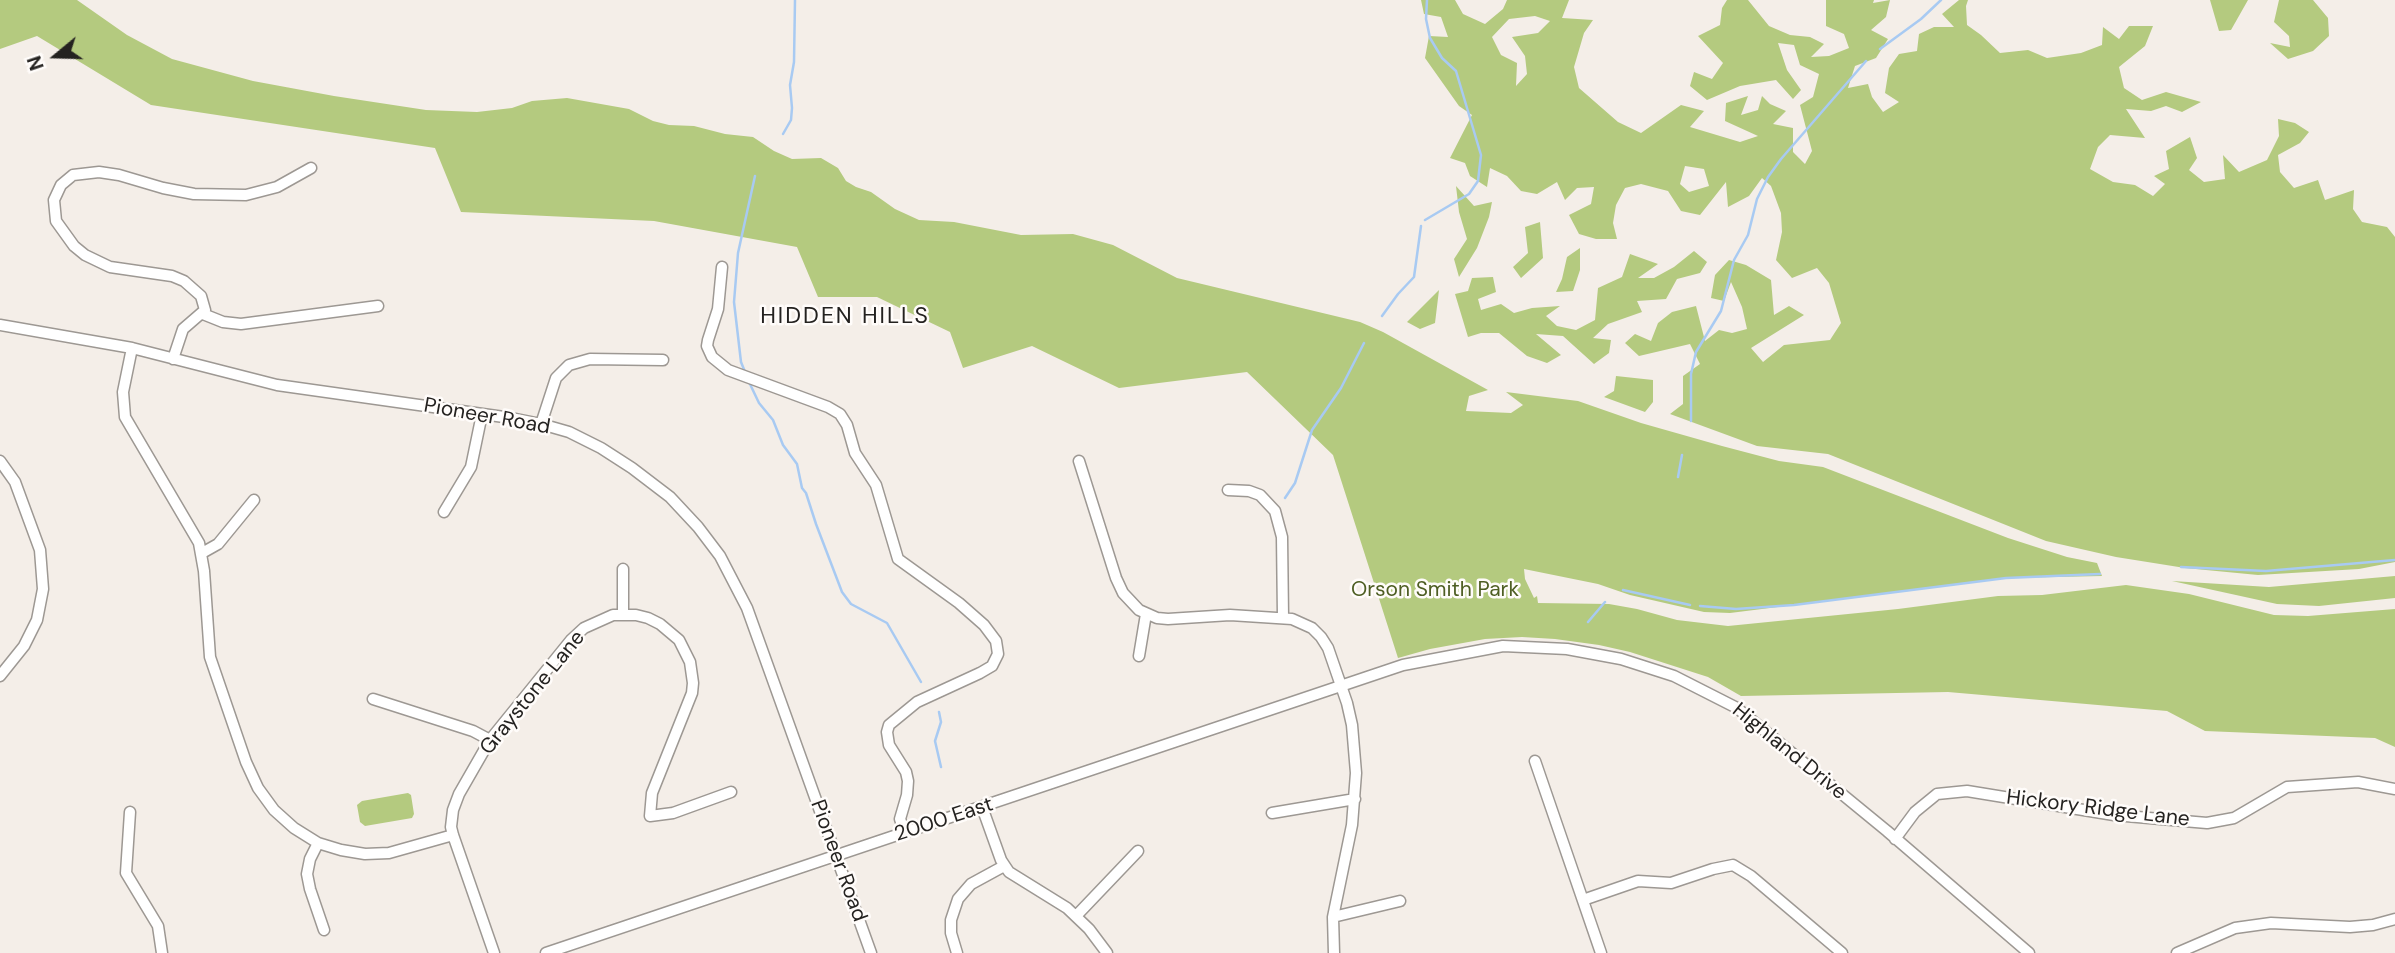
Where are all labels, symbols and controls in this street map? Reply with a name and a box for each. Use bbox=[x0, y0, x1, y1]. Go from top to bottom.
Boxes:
north arrow bbox=[21, 21, 91, 91]
text: N bbox=[22, 52, 50, 74]
district label: HIDDEN HILLS bbox=[762, 303, 928, 331]
street label: Pioneer Road bbox=[422, 393, 552, 441]
park label: Orson Smith Park bbox=[1351, 577, 1519, 603]
street label: Graystone Lane bbox=[475, 626, 591, 760]
street label: Highland Drive bbox=[1727, 698, 1851, 806]
street label: Hickory Ridge Lane bbox=[2005, 785, 2191, 833]
street label: 2000 East bbox=[892, 792, 996, 848]
street label: Pioneer Road bbox=[804, 797, 872, 925]

